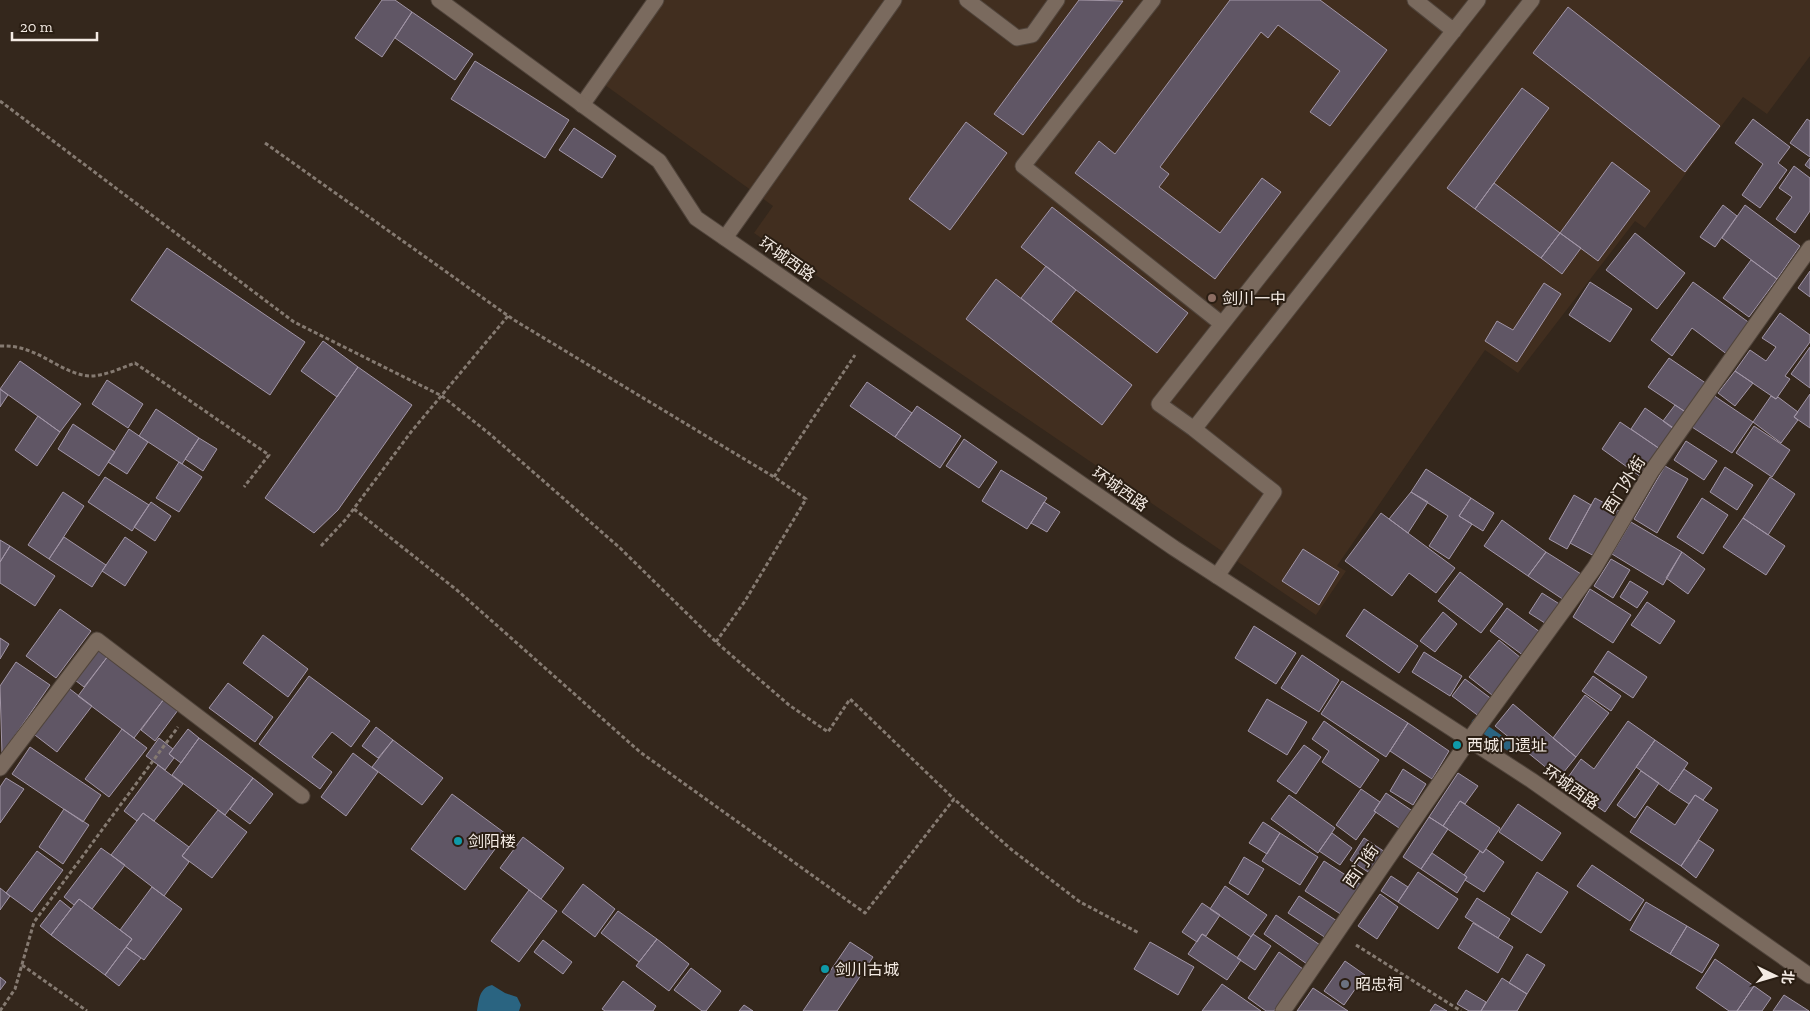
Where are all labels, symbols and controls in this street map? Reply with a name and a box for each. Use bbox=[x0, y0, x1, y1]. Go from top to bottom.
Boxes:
scale bar bbox=[12, 10, 98, 42]
text: 20 m bbox=[20, 18, 53, 36]
street label: 环城西路 bbox=[755, 233, 819, 285]
place label: 剑川一中 bbox=[1222, 289, 1286, 308]
marker: 剑川一中 bbox=[1206, 292, 1218, 304]
street label: 西门外街 bbox=[1599, 453, 1649, 517]
street label: 环城西路 bbox=[1088, 463, 1152, 515]
place label: 西城门遗址 bbox=[1467, 736, 1547, 755]
marker: 西城门遗址 bbox=[1451, 739, 1463, 751]
street label: 环城西路 bbox=[1539, 761, 1603, 813]
place label: 剑阳楼 bbox=[468, 832, 516, 851]
marker: 剑阳楼 bbox=[452, 835, 464, 847]
street label: 西门街 bbox=[1339, 841, 1383, 891]
north arrow bbox=[1750, 951, 1800, 1001]
place label: 剑川古城 bbox=[835, 960, 899, 979]
marker: 剑川古城 bbox=[819, 963, 831, 975]
text: 北 bbox=[1778, 969, 1797, 985]
place label: 昭忠祠 bbox=[1355, 975, 1403, 994]
marker: 昭忠祠 bbox=[1339, 978, 1351, 990]

